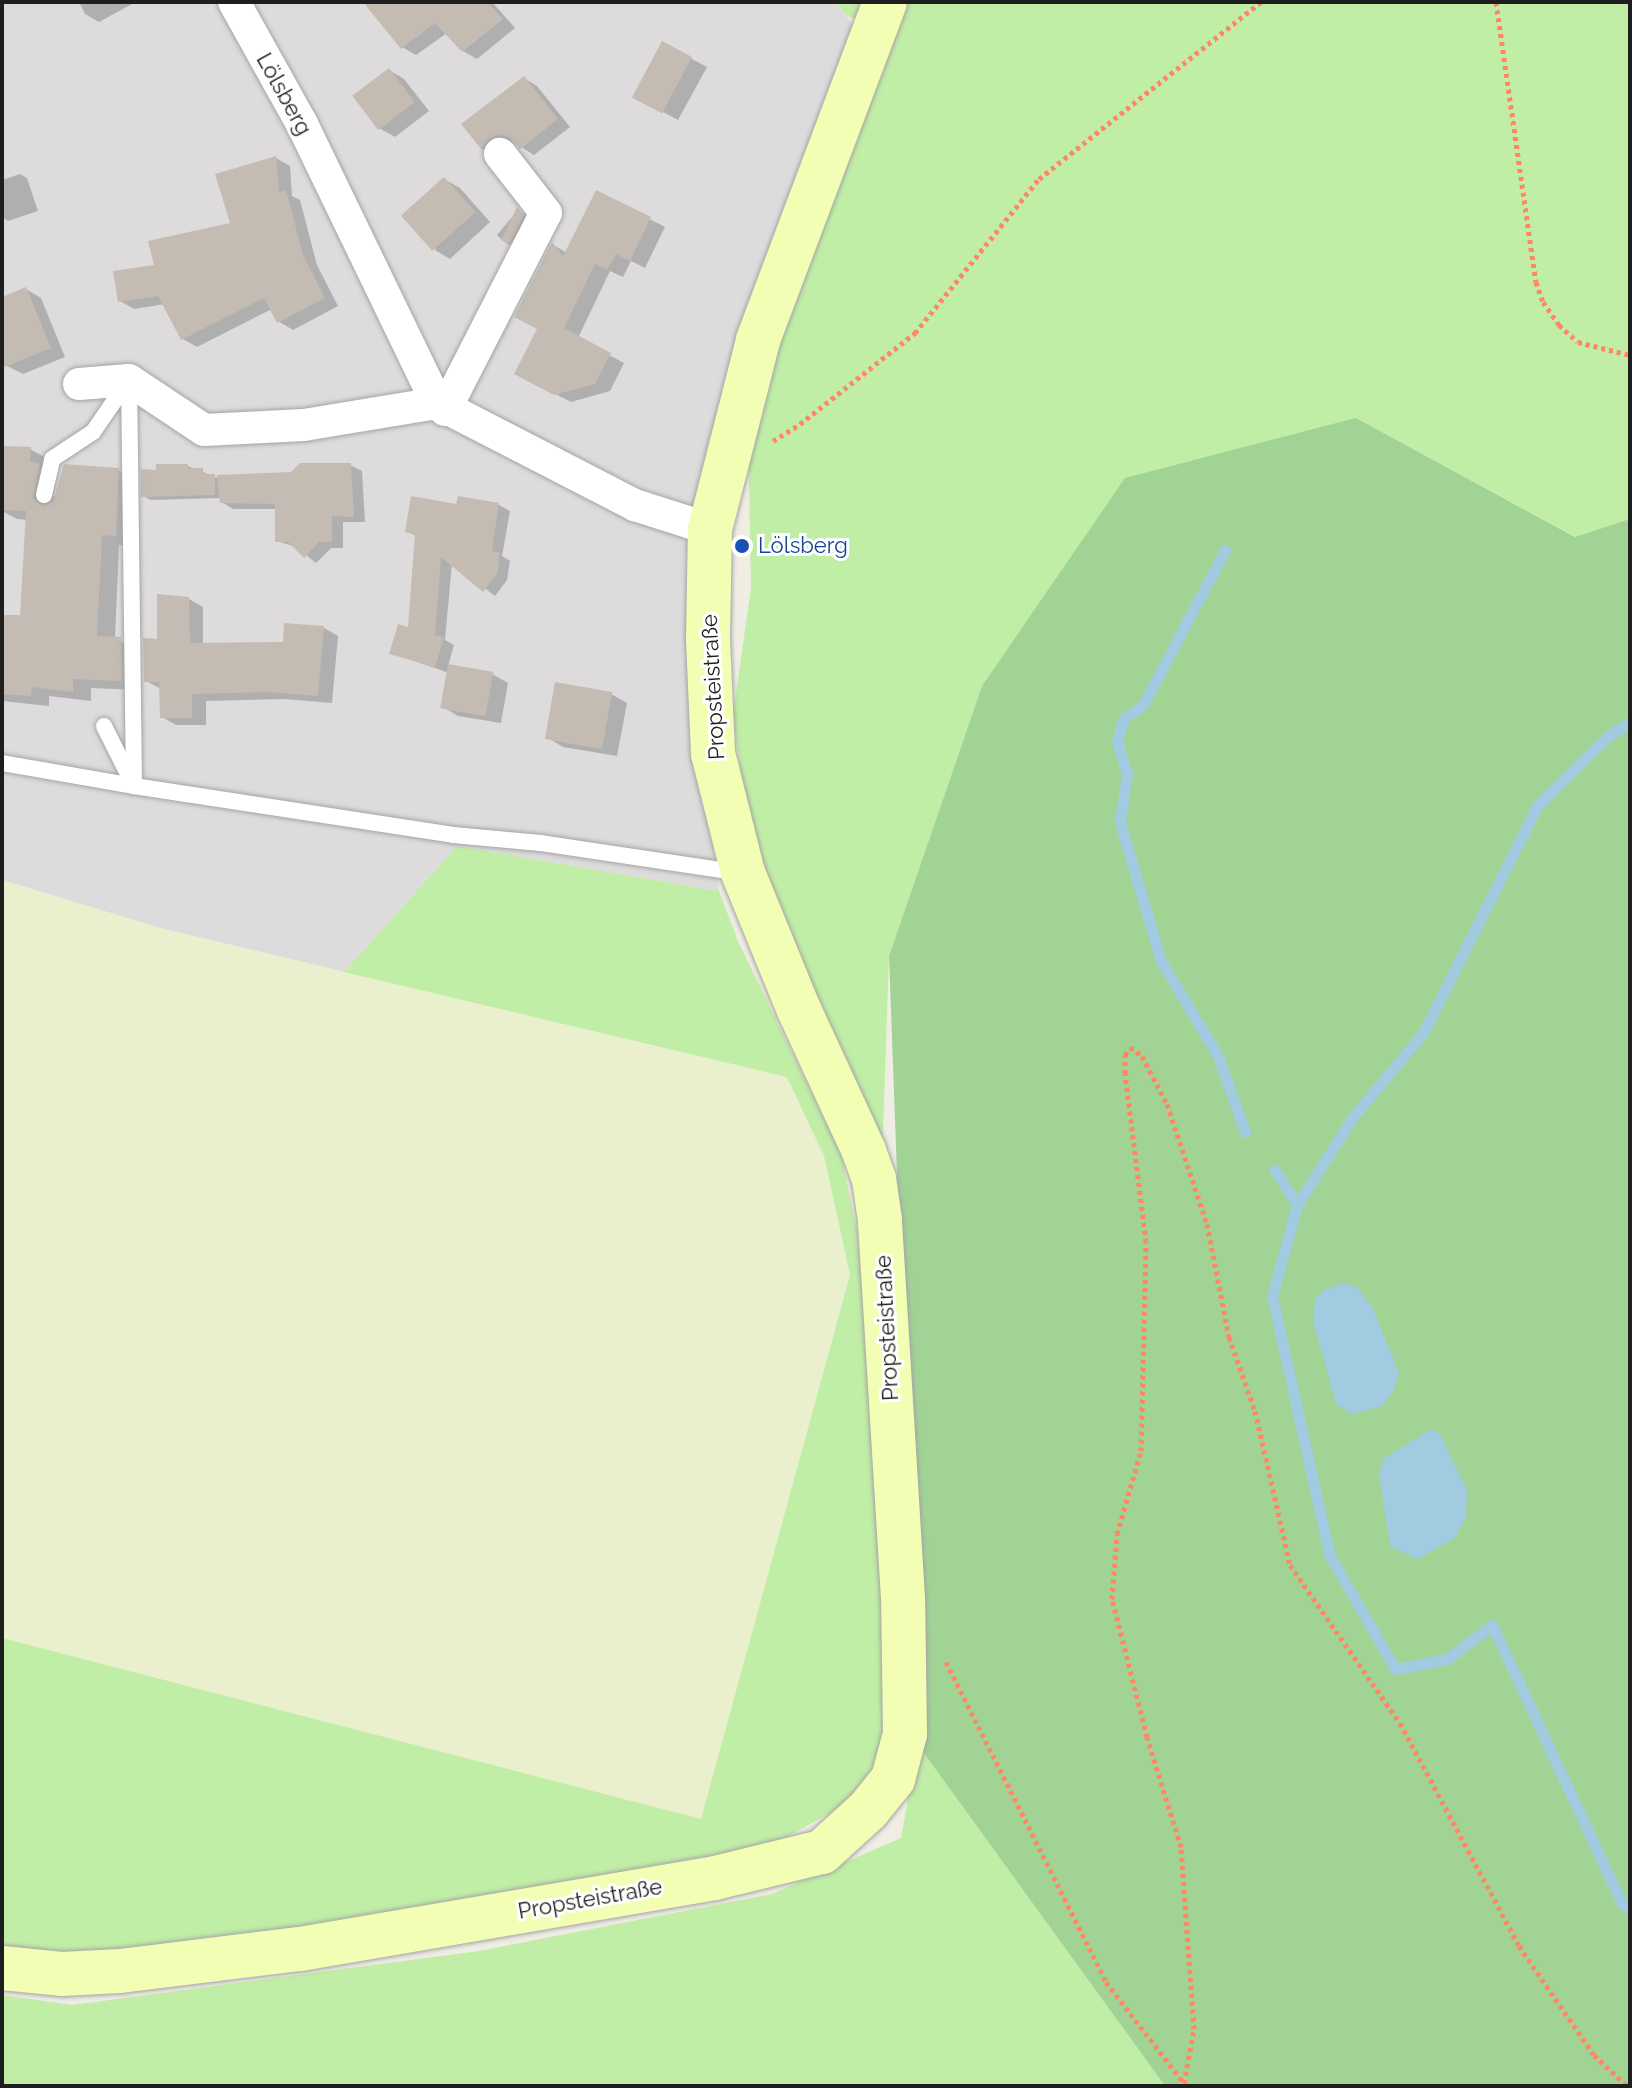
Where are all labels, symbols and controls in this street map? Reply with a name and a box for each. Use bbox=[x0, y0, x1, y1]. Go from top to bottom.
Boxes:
street label: Lölsberg bbox=[251, 48, 317, 140]
place label: Lölsberg bbox=[758, 533, 848, 559]
marker: Lölsberg bbox=[733, 537, 751, 555]
street label: Propsteistraße bbox=[696, 613, 730, 761]
street label: Propsteistraße bbox=[870, 1254, 904, 1402]
street label: Propsteistraße bbox=[516, 1873, 664, 1925]

